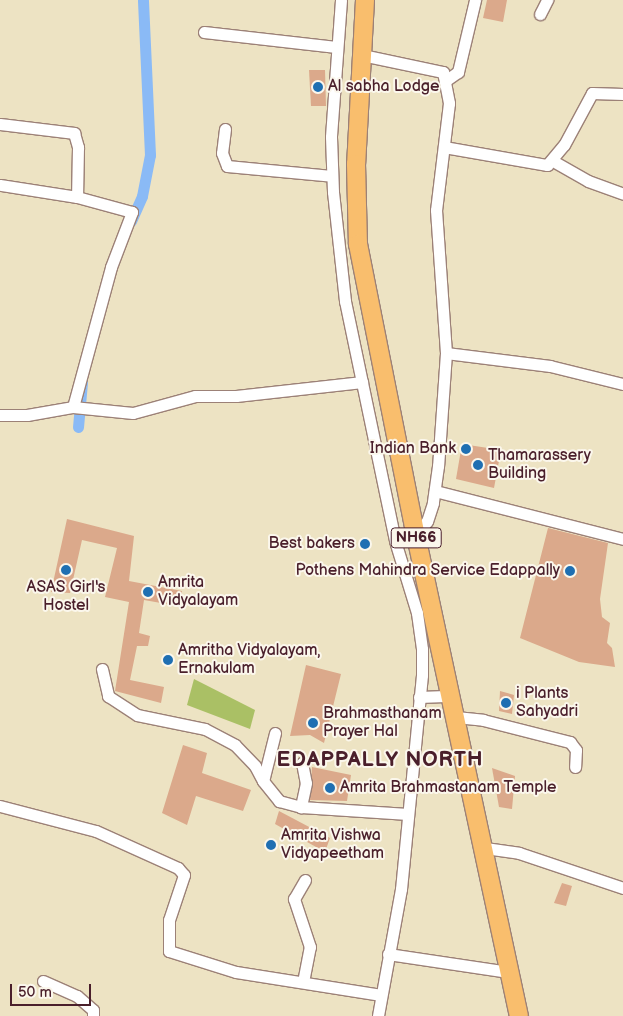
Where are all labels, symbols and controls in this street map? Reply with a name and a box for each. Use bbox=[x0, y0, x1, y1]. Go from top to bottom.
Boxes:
place label: Al sabha Lodge bbox=[328, 77, 440, 97]
marker: Al sabha Lodge bbox=[312, 81, 324, 93]
place label: Indian Bank bbox=[370, 439, 456, 459]
marker: Indian Bank bbox=[460, 443, 472, 455]
place label: Thamarassery Building bbox=[488, 446, 591, 484]
marker: Thamarassery Building bbox=[472, 459, 484, 471]
road number: NH66 bbox=[390, 526, 442, 550]
place label: Best bakers bbox=[269, 534, 355, 554]
marker: Best bakers bbox=[359, 538, 371, 550]
place label: Pothens Mahindra Service Edappally bbox=[295, 561, 560, 581]
marker: ASAS Girl's Hostel bbox=[60, 564, 72, 576]
marker: Pothens Mahindra Service Edappally bbox=[564, 565, 576, 577]
place label: Amrita Vidyalayam bbox=[158, 573, 238, 611]
place label: ASAS Girl's Hostel bbox=[27, 578, 105, 616]
marker: Amrita Vidyalayam bbox=[142, 586, 154, 598]
place label: Amritha Vidyalayam, Ernakulam bbox=[178, 641, 321, 679]
marker: Amritha Vidyalayam, Ernakulam bbox=[162, 654, 174, 666]
place label: i Plants Sahyadri bbox=[516, 684, 578, 722]
marker: i Plants Sahyadri bbox=[500, 697, 512, 709]
place label: Brahmasthanam Prayer Hal bbox=[323, 704, 442, 742]
marker: Brahmasthanam Prayer Hal bbox=[307, 717, 319, 729]
district label: EDAPPALLY NORTH bbox=[275, 747, 485, 773]
place label: Amrita Brahmastanam Temple bbox=[340, 778, 557, 798]
marker: Amrita Brahmastanam Temple bbox=[324, 782, 336, 794]
place label: Amrita Vishwa Vidyapeetham bbox=[281, 826, 384, 864]
marker: Amrita Vishwa Vidyapeetham bbox=[265, 839, 277, 851]
scale bar bbox=[12, 974, 94, 1006]
text: 50 m bbox=[18, 983, 52, 1002]

